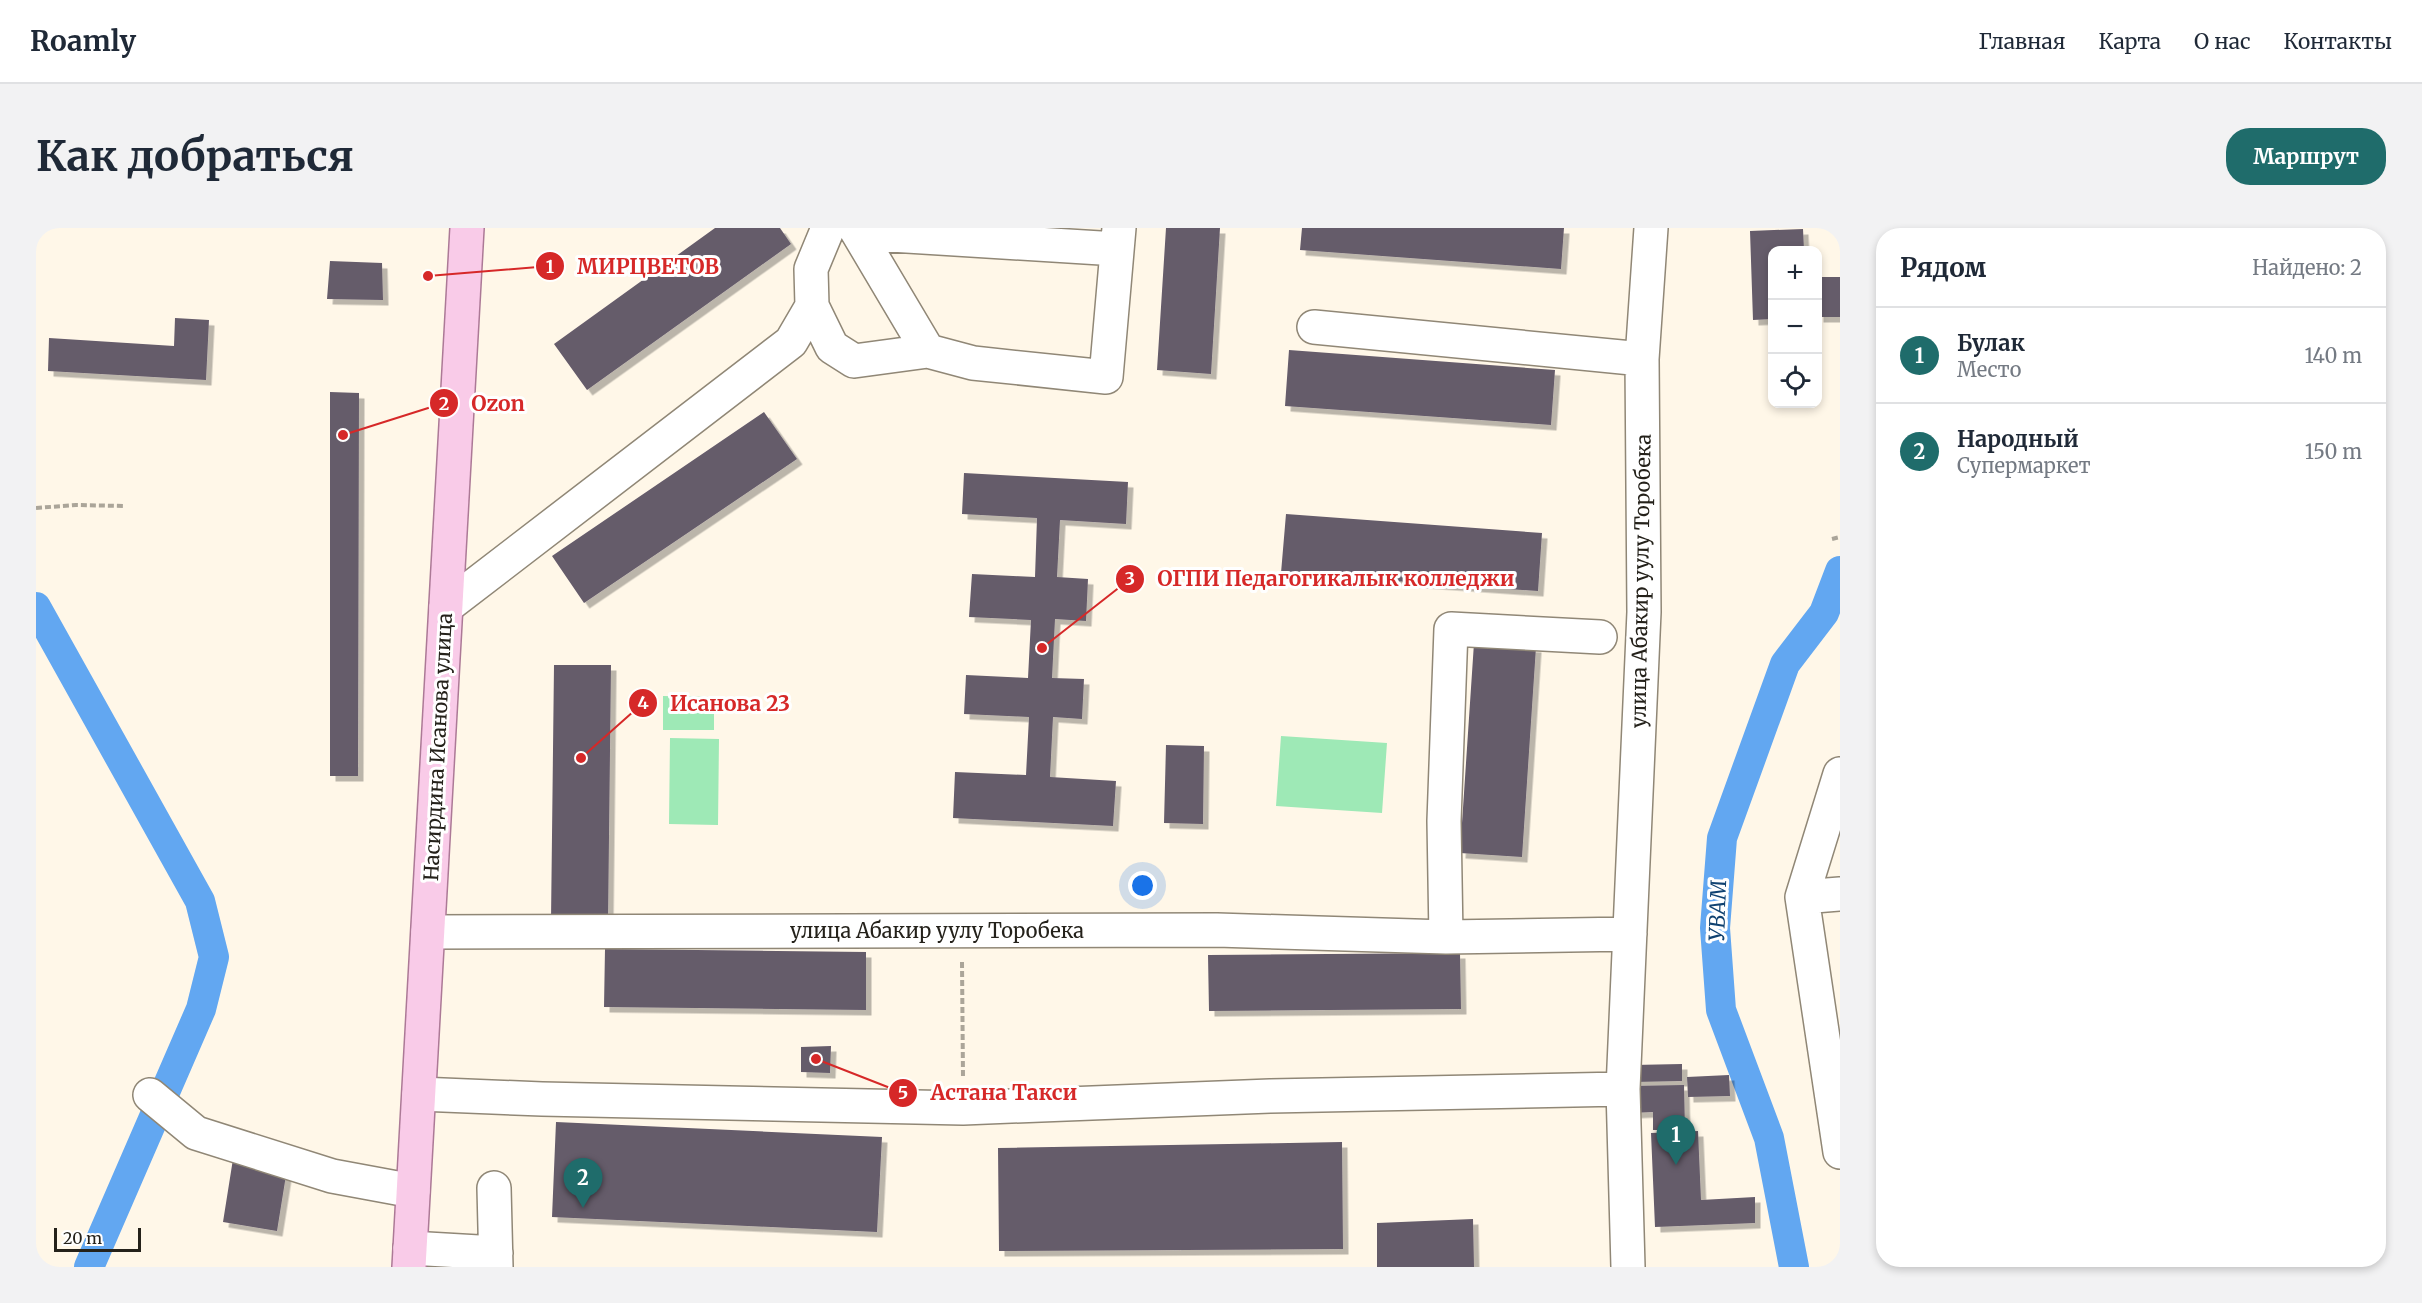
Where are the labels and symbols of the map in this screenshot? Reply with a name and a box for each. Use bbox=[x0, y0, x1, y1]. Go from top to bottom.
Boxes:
callout: МИРЦВЕТОВ bbox=[535, 247, 731, 286]
text: МИРЦВЕТОВ bbox=[577, 253, 719, 280]
text: 1 bbox=[546, 255, 554, 278]
callout: Ozon bbox=[429, 384, 536, 423]
text: Ozon bbox=[471, 390, 525, 417]
text: 2 bbox=[439, 392, 449, 415]
street label: улица Абакир уулу Торобека bbox=[1625, 433, 1656, 728]
callout: ОГПИ Педагогикалык колледжи bbox=[1115, 559, 1527, 598]
text: ОГПИ Педагогикалык колледжи bbox=[1157, 565, 1515, 592]
text: 3 bbox=[1125, 567, 1135, 590]
street label: Насирдина Исанова улица bbox=[418, 612, 457, 882]
callout: Исанова 23 bbox=[628, 684, 802, 723]
text: Исанова 23 bbox=[670, 690, 790, 717]
text: 4 bbox=[637, 691, 649, 714]
your location bbox=[1128, 871, 1157, 900]
water label: УВАМ bbox=[1703, 879, 1732, 942]
street label: улица Абакир уулу Торобека bbox=[790, 918, 1084, 943]
callout: Астана Такси bbox=[888, 1073, 1089, 1112]
text: Астана Такси bbox=[930, 1079, 1078, 1106]
text: 5 bbox=[898, 1081, 908, 1104]
pin: 1 bbox=[1656, 1116, 1696, 1165]
pin: 2 bbox=[564, 1158, 602, 1208]
scale bar bbox=[54, 1225, 141, 1252]

